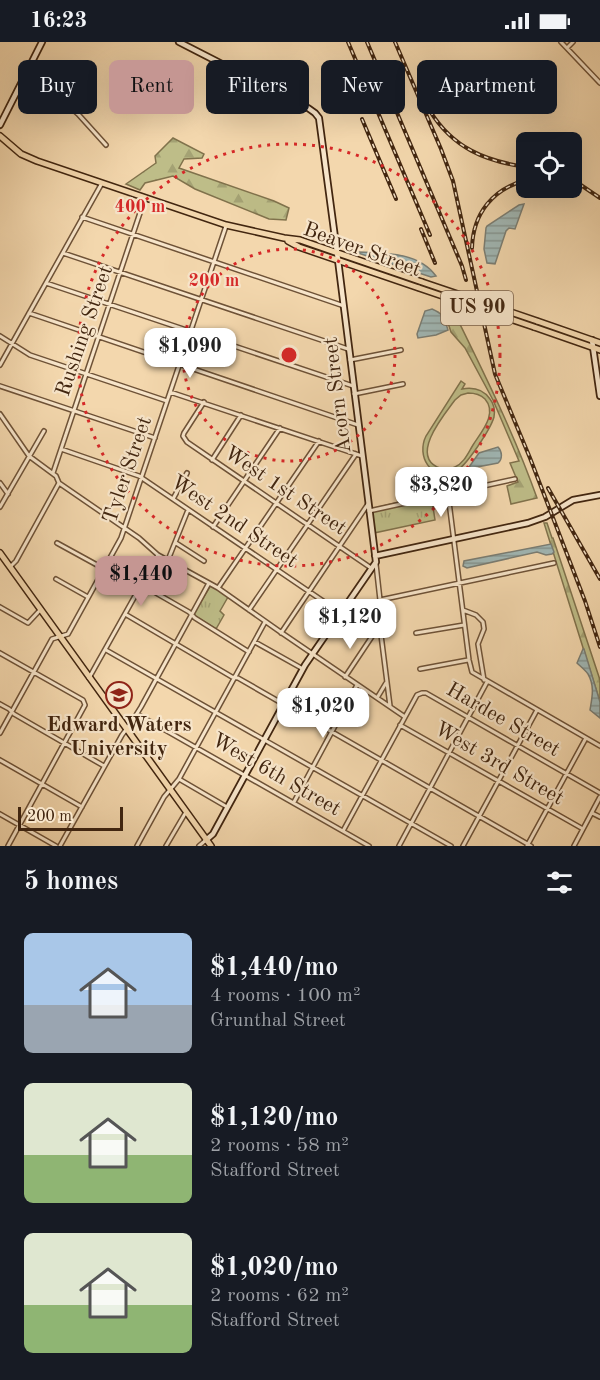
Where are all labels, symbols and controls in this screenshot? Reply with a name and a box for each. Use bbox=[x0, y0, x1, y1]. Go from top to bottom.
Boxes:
text: 16:23 bbox=[30, 10, 87, 32]
chip: Buy bbox=[18, 60, 97, 114]
chip: Rent bbox=[109, 60, 194, 114]
chip: Filters bbox=[206, 60, 309, 114]
chip: New bbox=[321, 60, 405, 114]
chip: Apartment bbox=[417, 60, 557, 114]
map controls bbox=[516, 132, 582, 198]
button: locate bbox=[516, 132, 582, 198]
text: 400 m bbox=[115, 198, 165, 216]
street label: Beaver Street bbox=[300, 219, 424, 281]
street label: Rushing Street bbox=[53, 263, 117, 399]
text: 200 m bbox=[189, 272, 239, 290]
road number: US 90 bbox=[441, 291, 513, 325]
pin: $1,090 bbox=[141, 328, 239, 379]
street label: Acorn Street bbox=[320, 336, 356, 454]
text: $1,090 bbox=[158, 337, 222, 357]
centre of rings bbox=[279, 345, 299, 365]
street label: Tyler Street bbox=[100, 414, 156, 526]
street label: West 1st Street bbox=[220, 442, 350, 540]
pin: $3,820 bbox=[392, 467, 490, 518]
street label: West 2nd Street bbox=[167, 472, 301, 572]
text: $3,820 bbox=[409, 476, 473, 496]
pin: $1,440 bbox=[92, 556, 190, 607]
text: $1,440 bbox=[109, 565, 173, 585]
pin: $1,120 bbox=[301, 599, 399, 650]
text: $1,120 bbox=[318, 608, 382, 628]
street label: Hardee Street bbox=[443, 679, 563, 761]
school or university icon: Edward Waters University bbox=[104, 680, 134, 710]
pin: $1,020 bbox=[274, 688, 372, 739]
text: $1,020 bbox=[291, 697, 355, 717]
place label: Edward Waters University bbox=[46, 715, 192, 760]
street label: West 3rd Street bbox=[431, 718, 567, 810]
street label: West 6th Street bbox=[208, 730, 344, 820]
scale bar bbox=[18, 804, 123, 832]
text: 200 m bbox=[27, 809, 72, 825]
icon: filters bbox=[543, 866, 576, 899]
text: 5 homes bbox=[24, 869, 118, 895]
text: $1,440/mo bbox=[210, 955, 338, 981]
icon: home bbox=[72, 957, 144, 1029]
text: 4 rooms · 100 m² bbox=[210, 986, 360, 1006]
text: Grunthal Street bbox=[210, 1011, 346, 1031]
text: $1,120/mo bbox=[210, 1105, 338, 1131]
icon: home bbox=[72, 1107, 144, 1179]
text: 2 rooms · 58 m² bbox=[210, 1136, 349, 1156]
text: Stafford Street bbox=[210, 1161, 340, 1181]
text: $1,020/mo bbox=[210, 1255, 338, 1281]
icon: home bbox=[72, 1257, 144, 1329]
text: 2 rooms · 62 m² bbox=[210, 1286, 349, 1306]
text: Stafford Street bbox=[210, 1311, 340, 1331]

